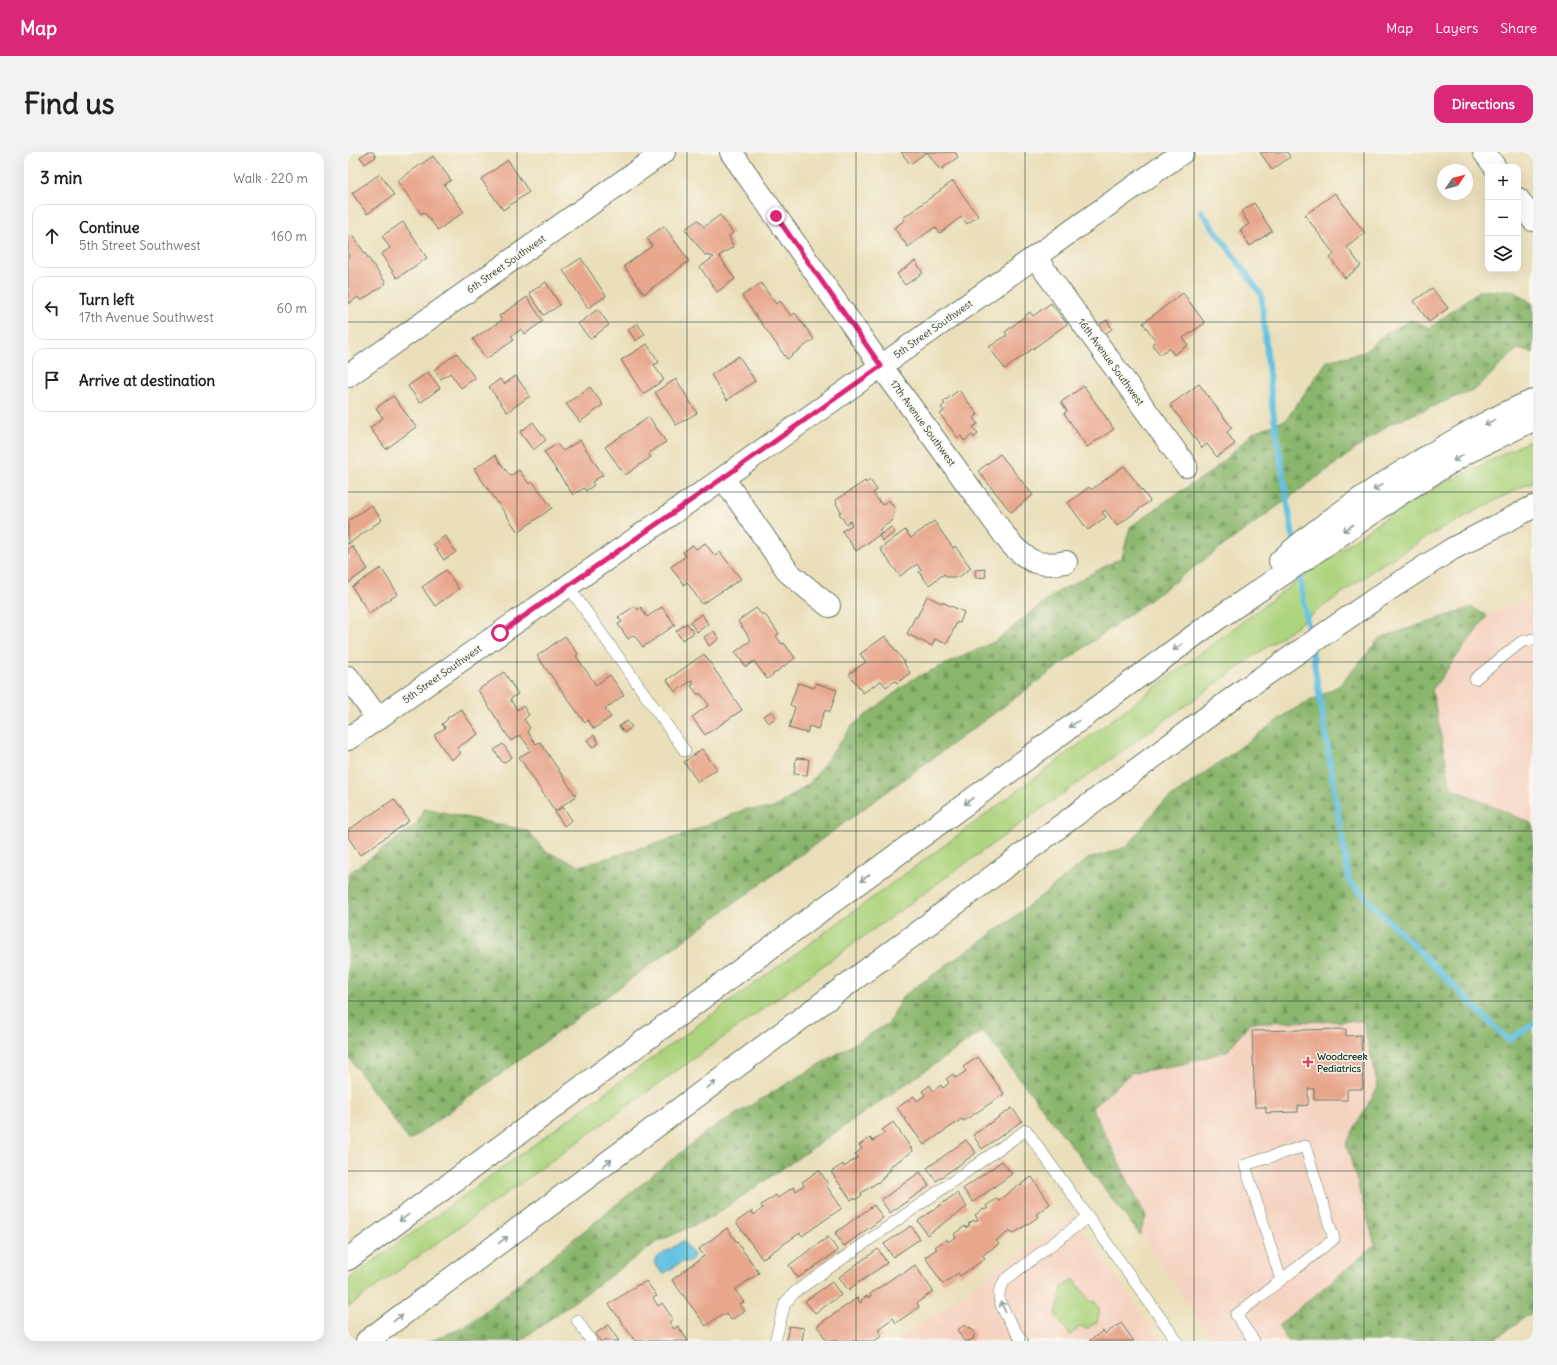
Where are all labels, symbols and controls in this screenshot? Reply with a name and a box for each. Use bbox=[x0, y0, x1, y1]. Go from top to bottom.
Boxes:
text: Map bbox=[20, 16, 57, 40]
text: Map bbox=[1386, 19, 1413, 37]
text: Layers bbox=[1435, 19, 1478, 37]
text: Share bbox=[1500, 19, 1537, 37]
button: Directions bbox=[1434, 85, 1533, 123]
text: Find us bbox=[24, 86, 115, 122]
north arrow bbox=[1437, 164, 1473, 200]
map controls bbox=[1485, 164, 1521, 272]
button: + bbox=[1485, 164, 1521, 200]
text: 3 min bbox=[40, 167, 82, 189]
text: Walk · 220 m bbox=[233, 170, 308, 187]
button: − bbox=[1485, 200, 1521, 236]
route end bbox=[767, 207, 785, 225]
text: Continue bbox=[79, 218, 140, 237]
icon: ahead bbox=[41, 225, 63, 247]
text: 160 m bbox=[271, 228, 307, 245]
street label: 6th Street Southwest bbox=[464, 231, 549, 296]
button: layers bbox=[1485, 236, 1521, 272]
text: 5th Street Southwest bbox=[79, 237, 201, 254]
text: Turn left bbox=[79, 290, 134, 309]
street label: 5th Street Southwest bbox=[891, 296, 976, 361]
icon: left bbox=[41, 297, 63, 319]
text: 60 m bbox=[276, 300, 307, 317]
text: 17th Avenue Southwest bbox=[79, 309, 214, 326]
street label: 16th Avenue Southwest bbox=[1075, 316, 1147, 409]
icon: arrive bbox=[41, 369, 63, 391]
text: Arrive at destination bbox=[79, 371, 215, 390]
street label: 17th Avenue Southwest bbox=[887, 377, 959, 469]
one-way arrow bbox=[1484, 418, 1496, 426]
one-way arrow bbox=[1452, 455, 1464, 463]
one-way arrow bbox=[1373, 483, 1384, 491]
one-way arrow bbox=[1343, 524, 1354, 532]
route start bbox=[491, 624, 509, 642]
street label: 5th Street Southwest bbox=[400, 641, 485, 706]
one-way arrow bbox=[1173, 643, 1184, 651]
one-way arrow bbox=[1068, 720, 1079, 728]
one-way arrow bbox=[964, 797, 975, 805]
one-way arrow bbox=[859, 874, 870, 882]
place label: Woodcreek Pediatrics bbox=[1317, 1050, 1368, 1075]
marker: Woodcreek Pediatrics bbox=[1302, 1056, 1314, 1068]
one-way arrow bbox=[706, 1081, 717, 1090]
one-way arrow bbox=[601, 1159, 612, 1167]
one-way arrow bbox=[398, 1214, 409, 1222]
one-way arrow bbox=[497, 1236, 508, 1244]
one-way arrow bbox=[999, 1301, 1006, 1313]
one-way arrow bbox=[393, 1314, 404, 1322]

